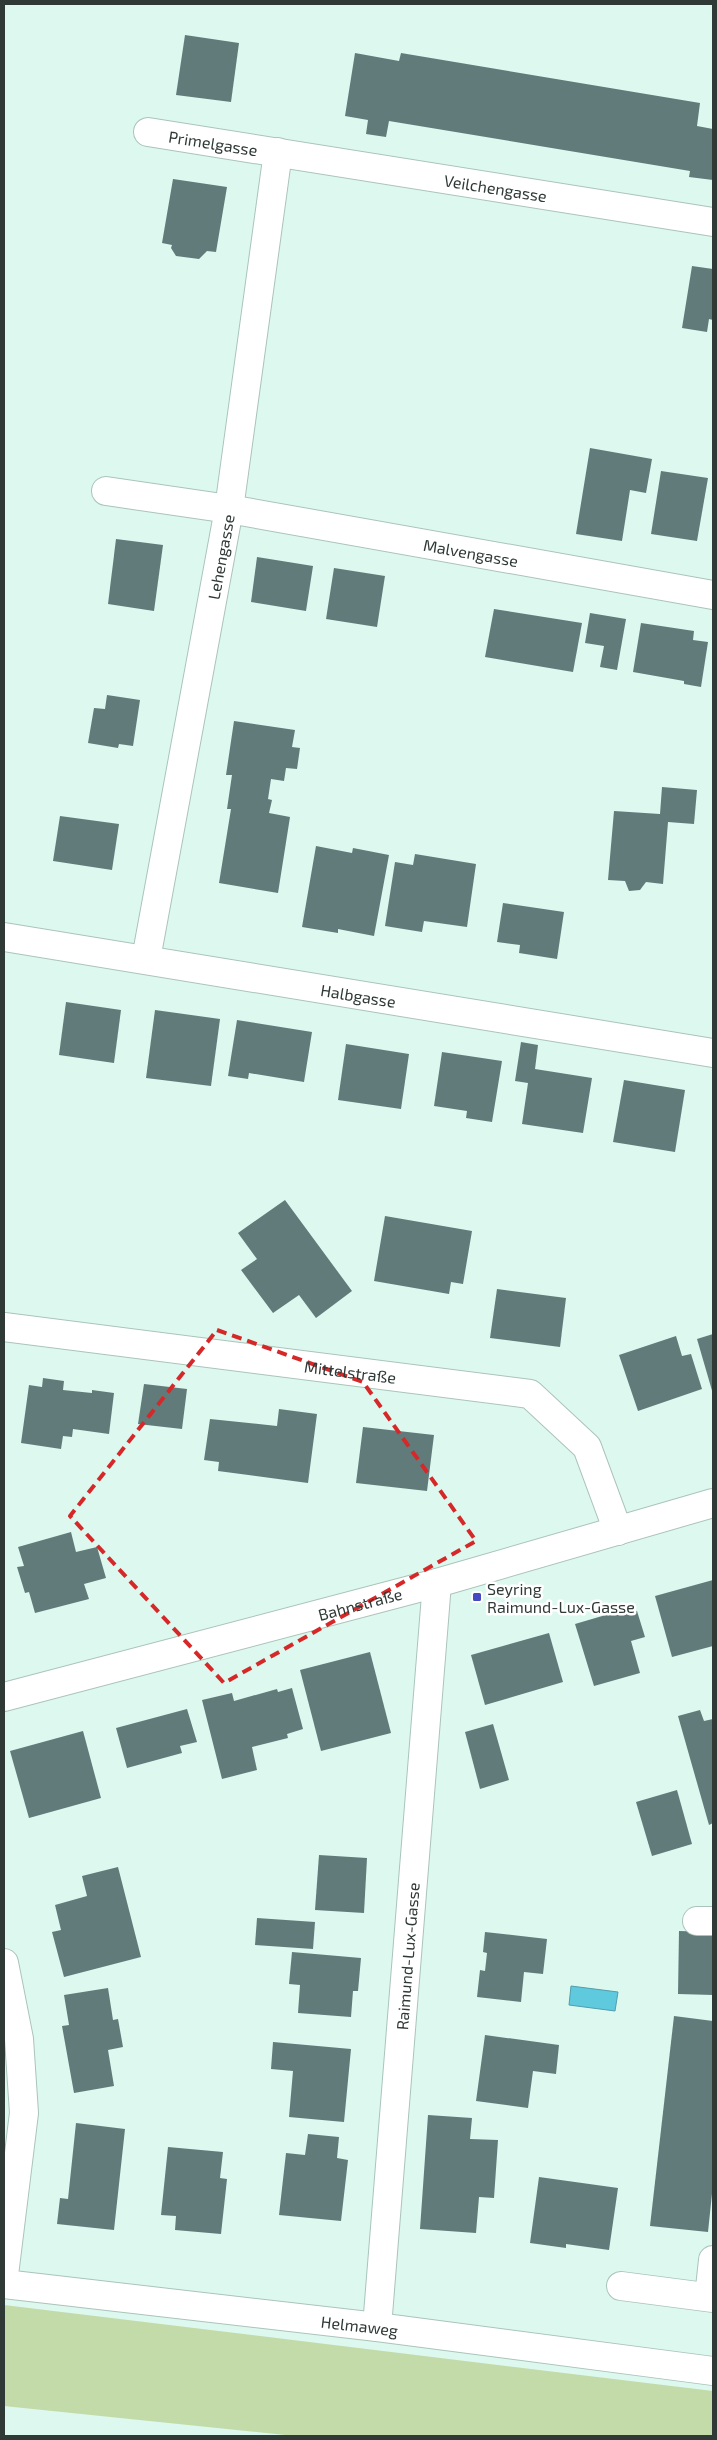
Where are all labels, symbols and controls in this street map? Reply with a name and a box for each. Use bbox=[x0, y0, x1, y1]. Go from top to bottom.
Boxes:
street label: Primelgasse bbox=[167, 126, 259, 159]
street label: Veilchengasse bbox=[443, 170, 548, 205]
street label: Lehengasse bbox=[203, 513, 237, 601]
street label: Malvengasse bbox=[422, 534, 520, 570]
street label: Halbgasse bbox=[319, 979, 397, 1010]
street label: Mittelstraße bbox=[303, 1356, 397, 1386]
place label: Seyring Raimund-Lux-Gasse bbox=[487, 1579, 635, 1616]
street label: Bahnstraße bbox=[316, 1583, 404, 1623]
marker: Seyring Raimund-Lux-Gasse bbox=[471, 1591, 483, 1603]
street label: Raimund-Lux-Gasse bbox=[391, 1882, 422, 2031]
street label: Helmaweg bbox=[320, 2311, 399, 2339]

